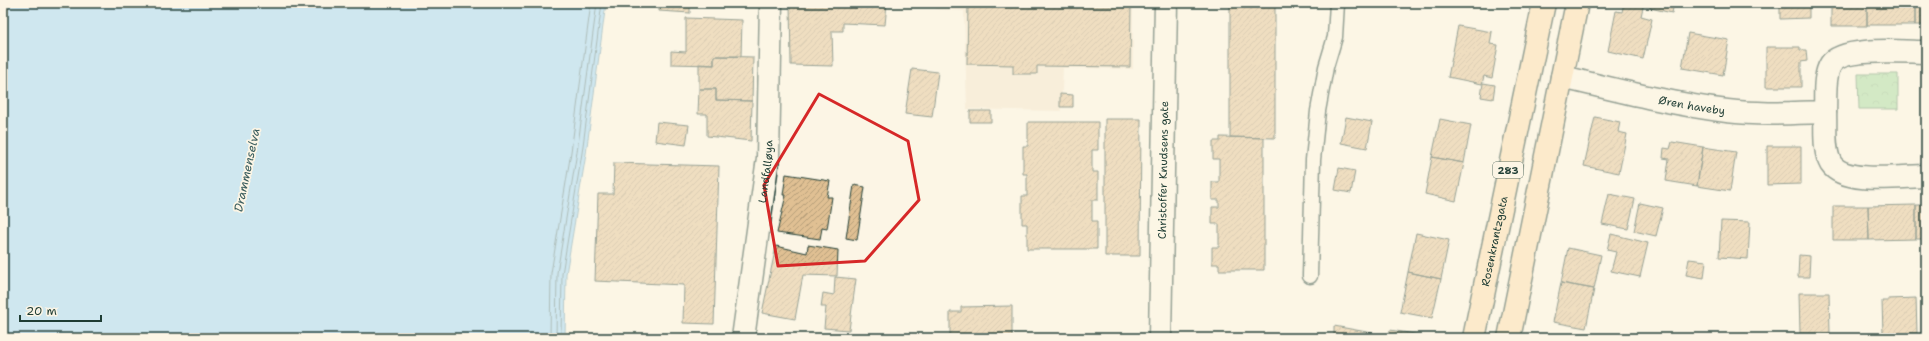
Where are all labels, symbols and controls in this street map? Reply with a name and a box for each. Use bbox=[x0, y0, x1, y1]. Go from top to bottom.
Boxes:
street label: Øren haveby bbox=[1657, 93, 1726, 119]
street label: Christoffer Knudsens gate bbox=[1155, 101, 1172, 239]
water label: Drammenselva bbox=[230, 127, 264, 213]
street label: Landfalløya bbox=[755, 140, 776, 204]
road number: 283 bbox=[1493, 162, 1523, 178]
street label: Rosenkrantzgata bbox=[1478, 195, 1512, 288]
scale bar bbox=[20, 297, 101, 323]
text: 20 m bbox=[26, 303, 57, 319]

